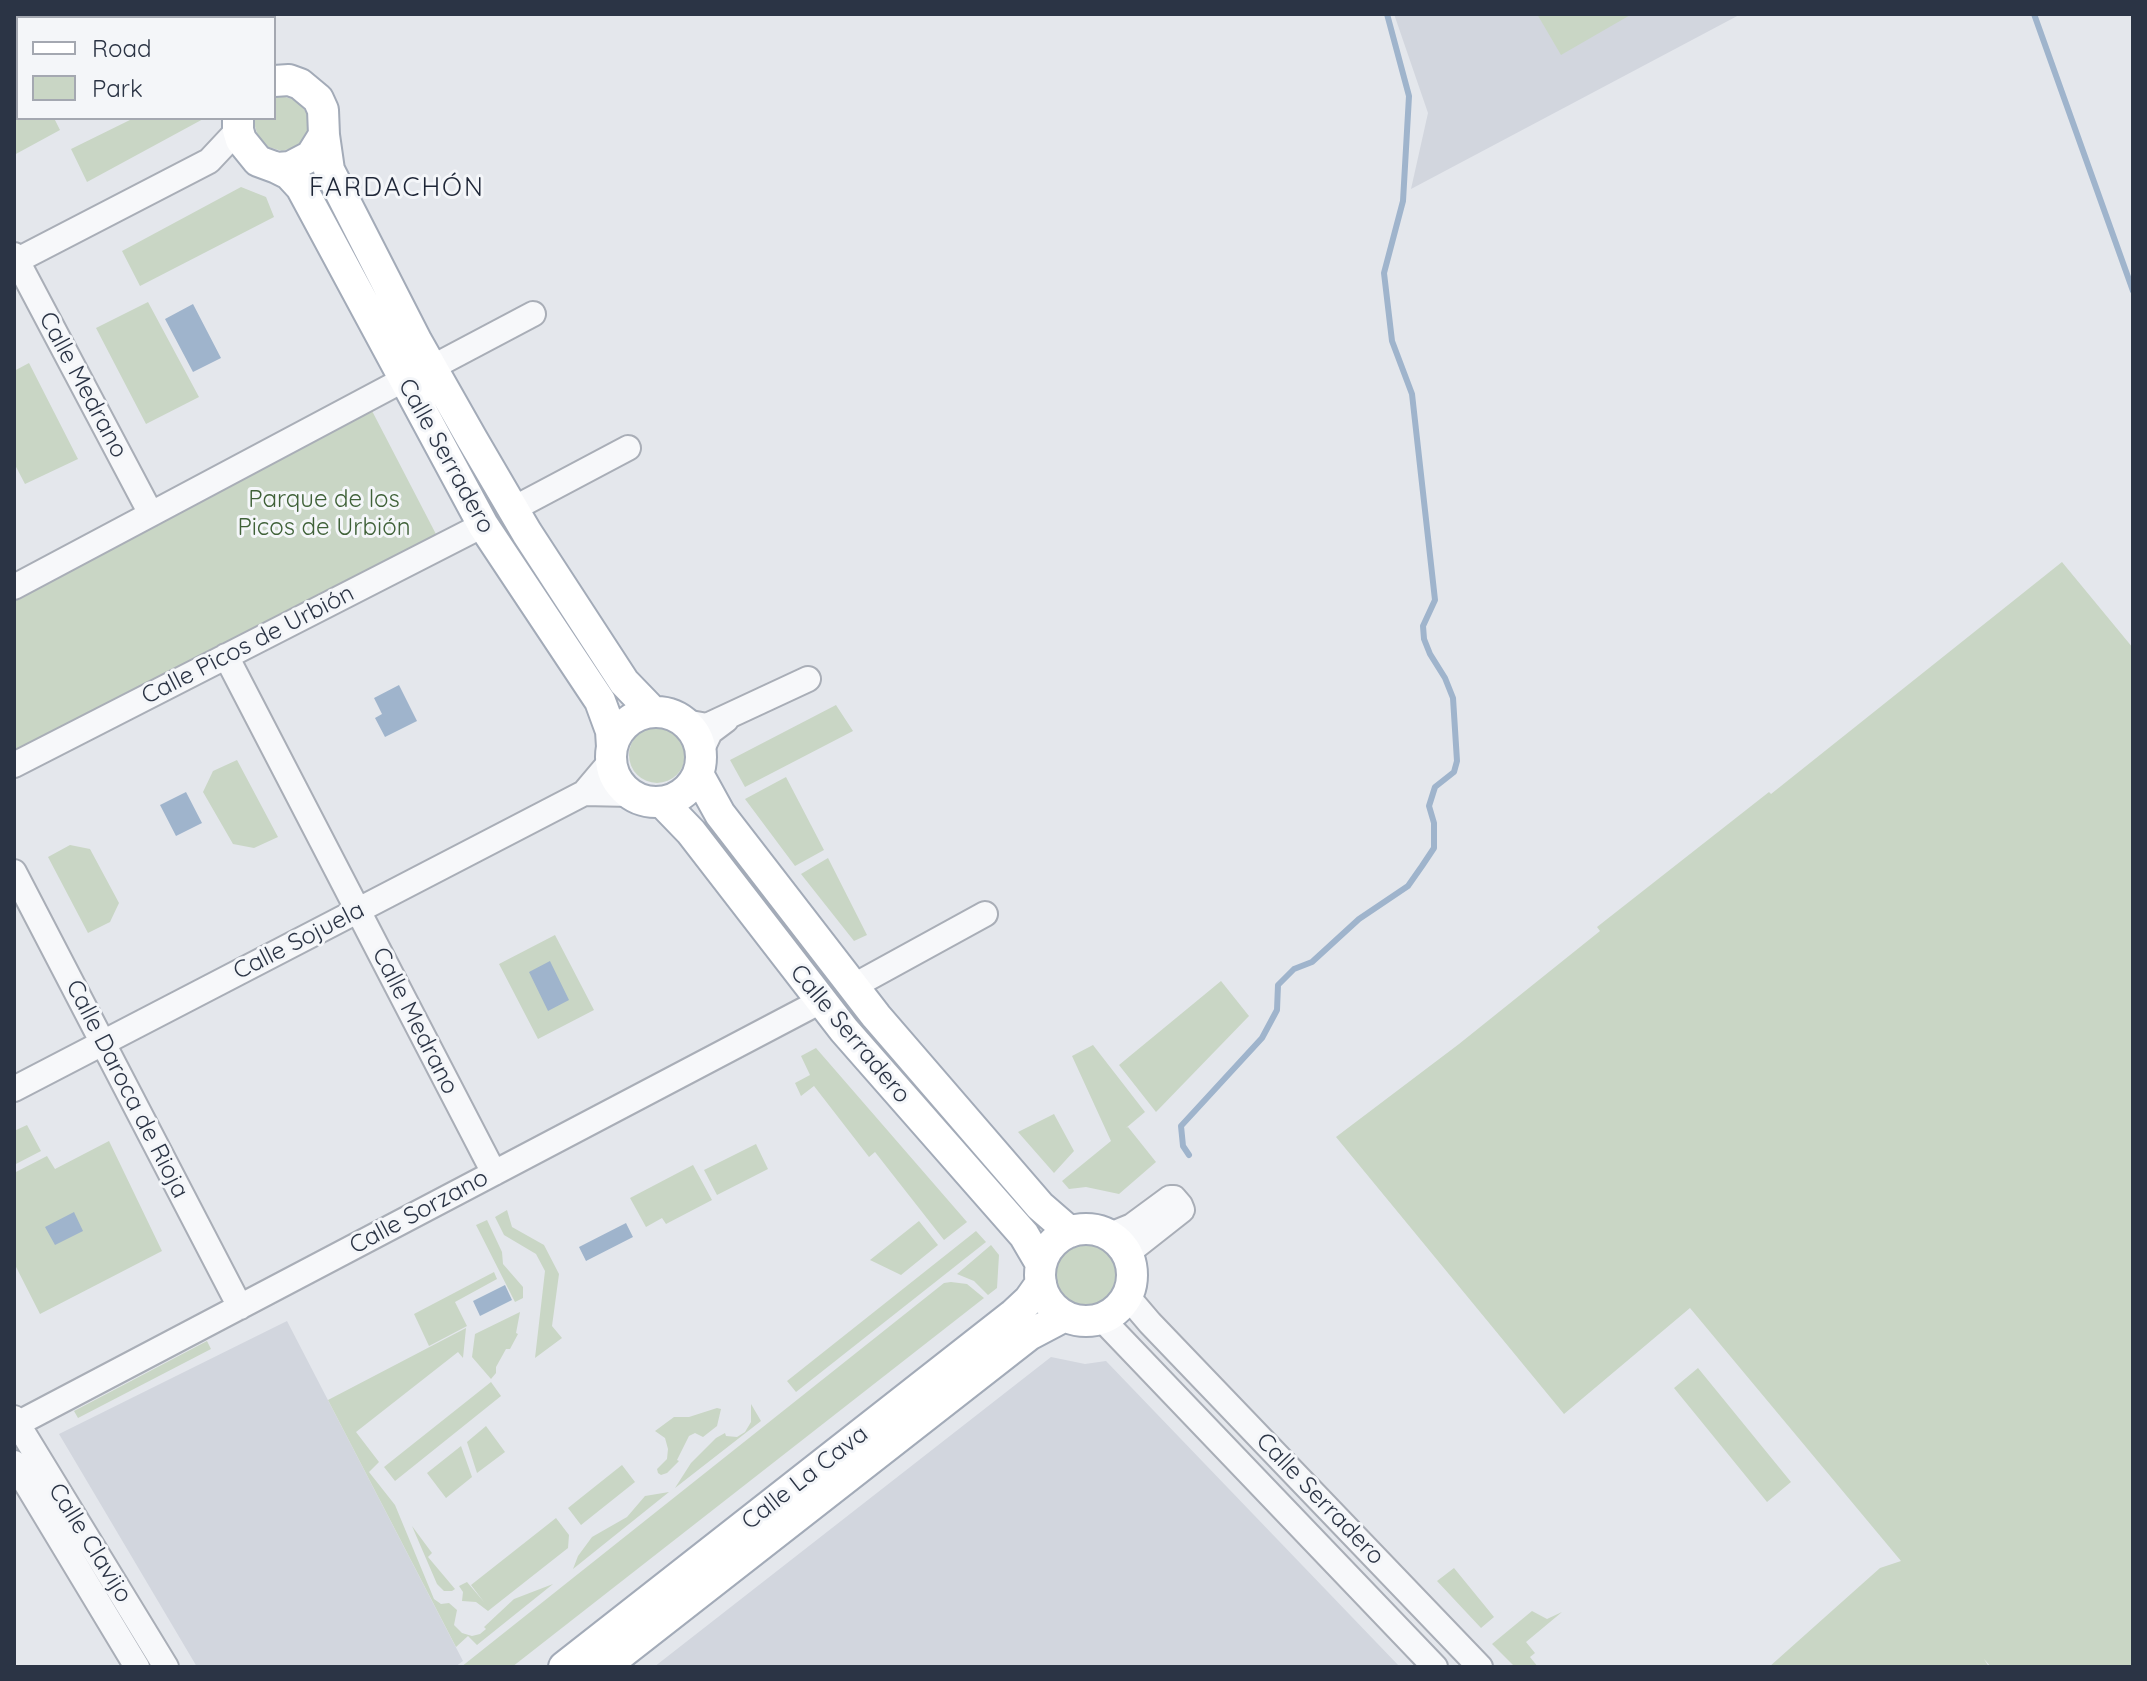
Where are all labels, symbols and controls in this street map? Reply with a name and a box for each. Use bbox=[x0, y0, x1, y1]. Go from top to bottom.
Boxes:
legend bbox=[16, 16, 276, 120]
text: Road bbox=[92, 33, 152, 63]
text: Park bbox=[92, 73, 143, 103]
district label: FARDACHÓN bbox=[309, 172, 485, 204]
street label: Calle Medrano bbox=[33, 307, 133, 463]
street label: Calle Serradero bbox=[392, 374, 500, 538]
park label: Parque de los Picos de Urbión bbox=[237, 486, 411, 542]
street label: Calle Picos de Urbión bbox=[137, 579, 359, 711]
street label: Calle Sojuela bbox=[229, 896, 369, 986]
street label: Calle Medrano bbox=[366, 943, 464, 1099]
street label: Calle Serradero bbox=[784, 959, 916, 1109]
street label: Calle Daroca de Rioja bbox=[59, 975, 195, 1203]
street label: Calle Sorzano bbox=[345, 1163, 493, 1261]
street label: Calle La Cava bbox=[736, 1420, 874, 1536]
street label: Calle Serradero bbox=[1250, 1427, 1390, 1571]
street label: Calle Clavijo bbox=[42, 1478, 138, 1608]

